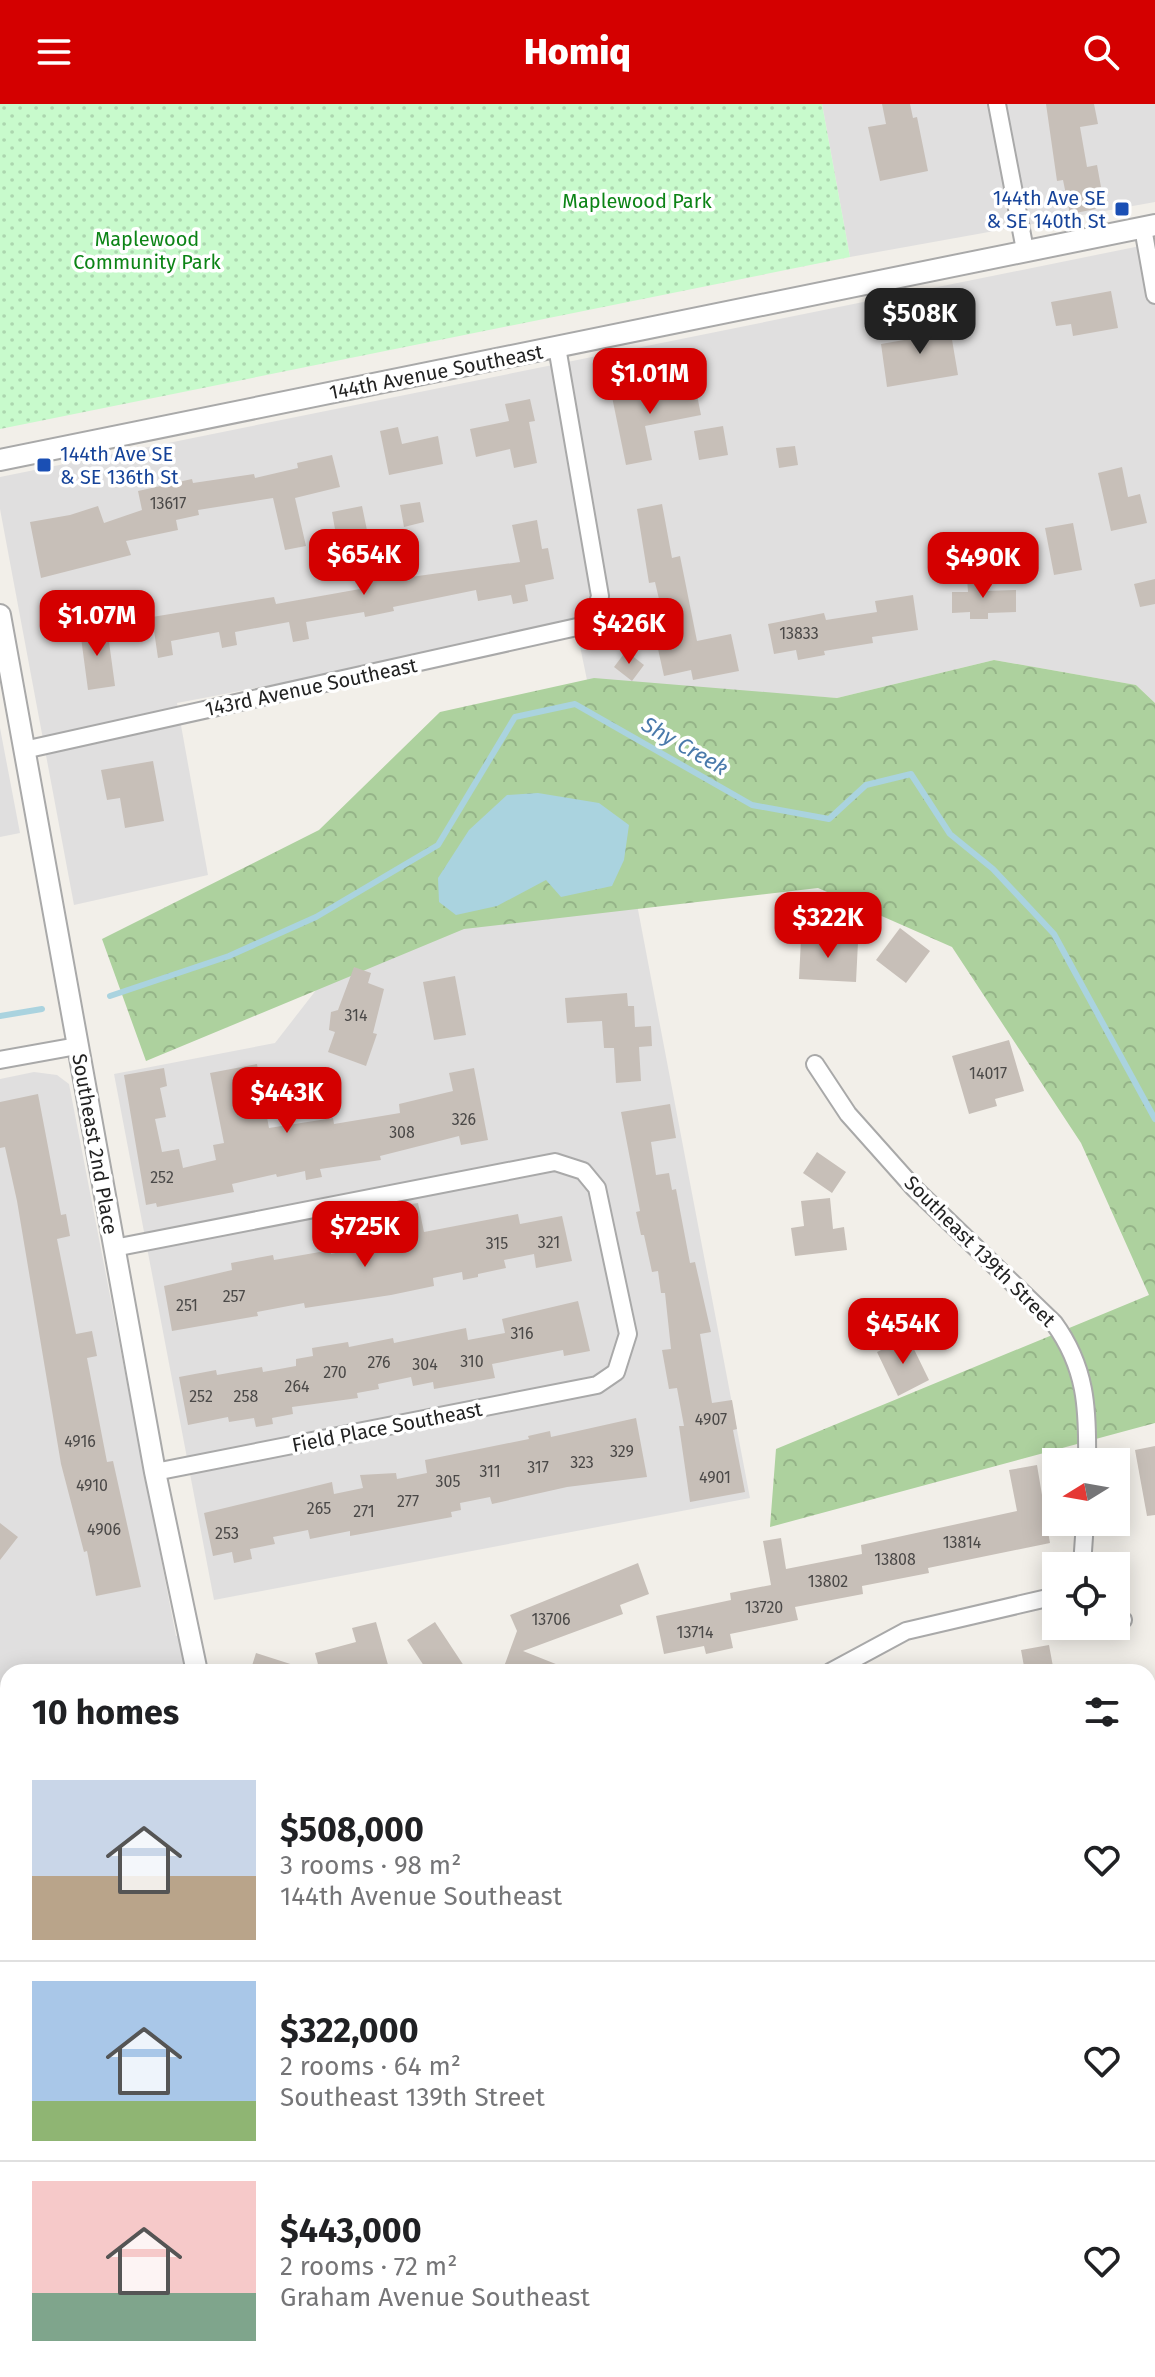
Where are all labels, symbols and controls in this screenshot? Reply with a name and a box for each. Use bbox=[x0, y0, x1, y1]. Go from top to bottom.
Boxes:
icon: menu bbox=[32, 30, 76, 74]
text: Homiq bbox=[524, 30, 631, 74]
icon: search bbox=[1079, 30, 1123, 74]
place label: 144th Ave SE & SE 140th St bbox=[986, 186, 1107, 233]
park label: Maplewood Park bbox=[562, 189, 712, 213]
marker: 144th Ave SE & SE 140th St bbox=[1113, 200, 1131, 218]
park label: Maplewood Community Park bbox=[73, 227, 221, 274]
pin: $508K bbox=[864, 288, 976, 356]
text: $508K bbox=[883, 298, 957, 329]
street label: 144th Avenue Southeast bbox=[327, 339, 546, 404]
pin: $1.01M bbox=[585, 348, 715, 416]
text: $1.01M bbox=[611, 358, 689, 389]
place label: 144th Ave SE & SE 136th St bbox=[60, 442, 179, 489]
marker: 144th Ave SE & SE 136th St bbox=[35, 456, 53, 474]
house number: 13617 bbox=[150, 494, 186, 513]
pin: $654K bbox=[308, 529, 420, 597]
pin: $490K bbox=[927, 532, 1039, 600]
text: $654K bbox=[327, 539, 401, 570]
text: $490K bbox=[946, 542, 1020, 573]
pin: $1.07M bbox=[32, 590, 162, 658]
pin: $426K bbox=[573, 598, 685, 666]
text: $1.07M bbox=[58, 600, 136, 631]
text: $426K bbox=[592, 608, 666, 639]
house number: 13833 bbox=[779, 624, 819, 643]
street label: 143rd Avenue Southeast bbox=[203, 653, 420, 721]
water label: Shy Creek bbox=[636, 710, 733, 781]
pin: $322K bbox=[772, 892, 884, 960]
text: $322K bbox=[793, 902, 863, 933]
house number: 314 bbox=[344, 1006, 368, 1025]
street label: Southeast 2nd Place bbox=[67, 1052, 123, 1236]
house number: 14017 bbox=[969, 1064, 1007, 1083]
pin: $443K bbox=[231, 1067, 343, 1135]
text: $443K bbox=[250, 1077, 324, 1108]
house number: 326 bbox=[452, 1110, 476, 1129]
house number: 308 bbox=[389, 1123, 415, 1142]
house number: 252 bbox=[150, 1168, 174, 1187]
street label: Southeast 139th Street bbox=[899, 1170, 1061, 1332]
pin: $725K bbox=[309, 1201, 421, 1269]
text: $725K bbox=[330, 1211, 400, 1242]
house number: 321 bbox=[538, 1233, 560, 1252]
house number: 315 bbox=[486, 1234, 508, 1253]
house number: 257 bbox=[223, 1287, 245, 1306]
house number: 251 bbox=[176, 1296, 198, 1315]
pin: $454K bbox=[847, 1298, 959, 1366]
text: $454K bbox=[866, 1308, 940, 1339]
house number: 316 bbox=[510, 1324, 534, 1343]
house number: 310 bbox=[460, 1352, 484, 1371]
house number: 276 bbox=[367, 1353, 391, 1372]
house number: 304 bbox=[412, 1355, 438, 1374]
house number: 270 bbox=[323, 1363, 347, 1382]
house number: 264 bbox=[285, 1377, 310, 1396]
house number: 252 bbox=[189, 1387, 213, 1406]
house number: 258 bbox=[234, 1387, 259, 1406]
street label: Field Place Southeast bbox=[290, 1397, 485, 1457]
house number: 4907 bbox=[695, 1410, 727, 1429]
house number: 4916 bbox=[64, 1432, 96, 1451]
house number: 329 bbox=[610, 1442, 634, 1461]
north arrow bbox=[1042, 1448, 1130, 1536]
map controls bbox=[1042, 1448, 1130, 1640]
house number: 323 bbox=[570, 1453, 594, 1472]
house number: 317 bbox=[527, 1458, 549, 1477]
house number: 311 bbox=[479, 1462, 501, 1481]
house number: 4901 bbox=[699, 1468, 731, 1487]
house number: 305 bbox=[436, 1472, 460, 1491]
house number: 4910 bbox=[76, 1476, 108, 1495]
house number: 277 bbox=[397, 1492, 419, 1511]
house number: 265 bbox=[307, 1499, 331, 1518]
house number: 271 bbox=[353, 1502, 375, 1521]
house number: 4906 bbox=[87, 1520, 121, 1539]
house number: 253 bbox=[215, 1524, 239, 1543]
house number: 13814 bbox=[943, 1533, 982, 1552]
house number: 13808 bbox=[874, 1550, 916, 1569]
button: locate bbox=[1042, 1552, 1130, 1640]
house number: 13802 bbox=[808, 1572, 848, 1591]
house number: 13720 bbox=[745, 1598, 783, 1617]
house number: 13706 bbox=[531, 1610, 571, 1629]
house number: 13714 bbox=[676, 1623, 714, 1642]
icon: filters bbox=[1080, 1690, 1124, 1734]
text: 10 homes bbox=[32, 1692, 179, 1733]
text: $508,000 bbox=[280, 1809, 424, 1850]
icon: home bbox=[96, 1812, 192, 1908]
icon: heart bbox=[1080, 1838, 1124, 1882]
text: 3 rooms · 98 m² bbox=[280, 1850, 461, 1881]
text: 144th Avenue Southeast bbox=[280, 1881, 562, 1912]
text: $322,000 bbox=[280, 2010, 419, 2051]
icon: home bbox=[96, 2013, 192, 2109]
icon: heart bbox=[1080, 2039, 1124, 2083]
text: 2 rooms · 64 m² bbox=[280, 2051, 461, 2082]
text: Southeast 139th Street bbox=[280, 2082, 545, 2113]
text: $443,000 bbox=[280, 2210, 422, 2251]
icon: home bbox=[96, 2213, 192, 2309]
icon: heart bbox=[1080, 2239, 1124, 2283]
text: 2 rooms · 72 m² bbox=[280, 2251, 457, 2282]
text: Graham Avenue Southeast bbox=[280, 2282, 590, 2313]

